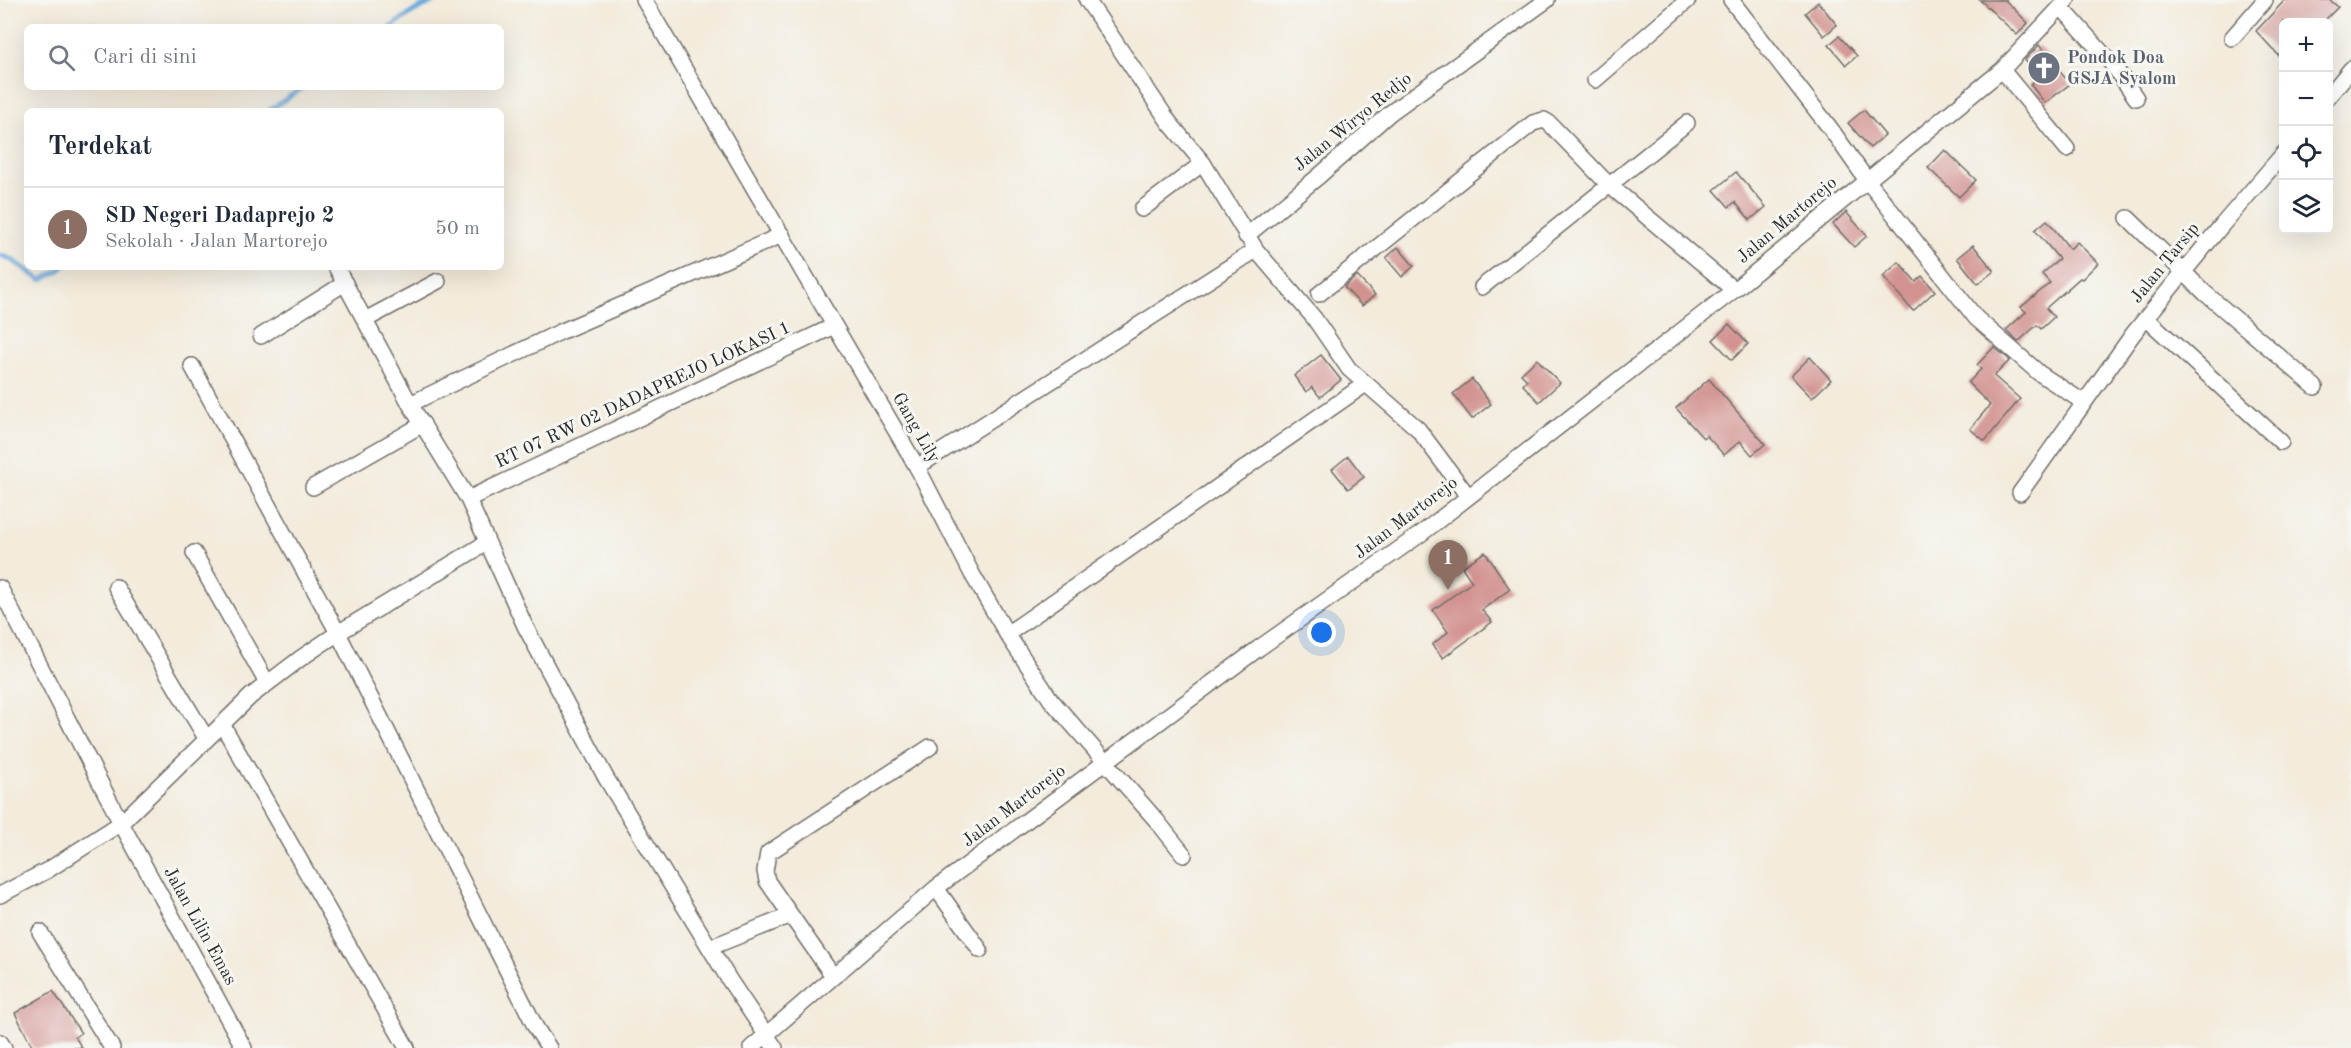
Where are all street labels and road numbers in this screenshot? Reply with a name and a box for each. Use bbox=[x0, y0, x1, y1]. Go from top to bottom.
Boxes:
street label: Jalan Wiryo Redjo bbox=[1291, 69, 1415, 175]
street label: Jalan Martorejo bbox=[1734, 173, 1840, 267]
street label: Jalan Tarsip bbox=[2127, 220, 2203, 306]
street label: RT 07 RW 02 DADAPREJO LOKASI 1 bbox=[493, 318, 793, 472]
street label: Gang Lily bbox=[889, 390, 943, 467]
street label: Jalan Martorejo bbox=[1351, 473, 1461, 563]
street label: Jalan Martorejo bbox=[959, 761, 1069, 851]
street label: Jalan Lilin Emas bbox=[160, 864, 240, 988]

